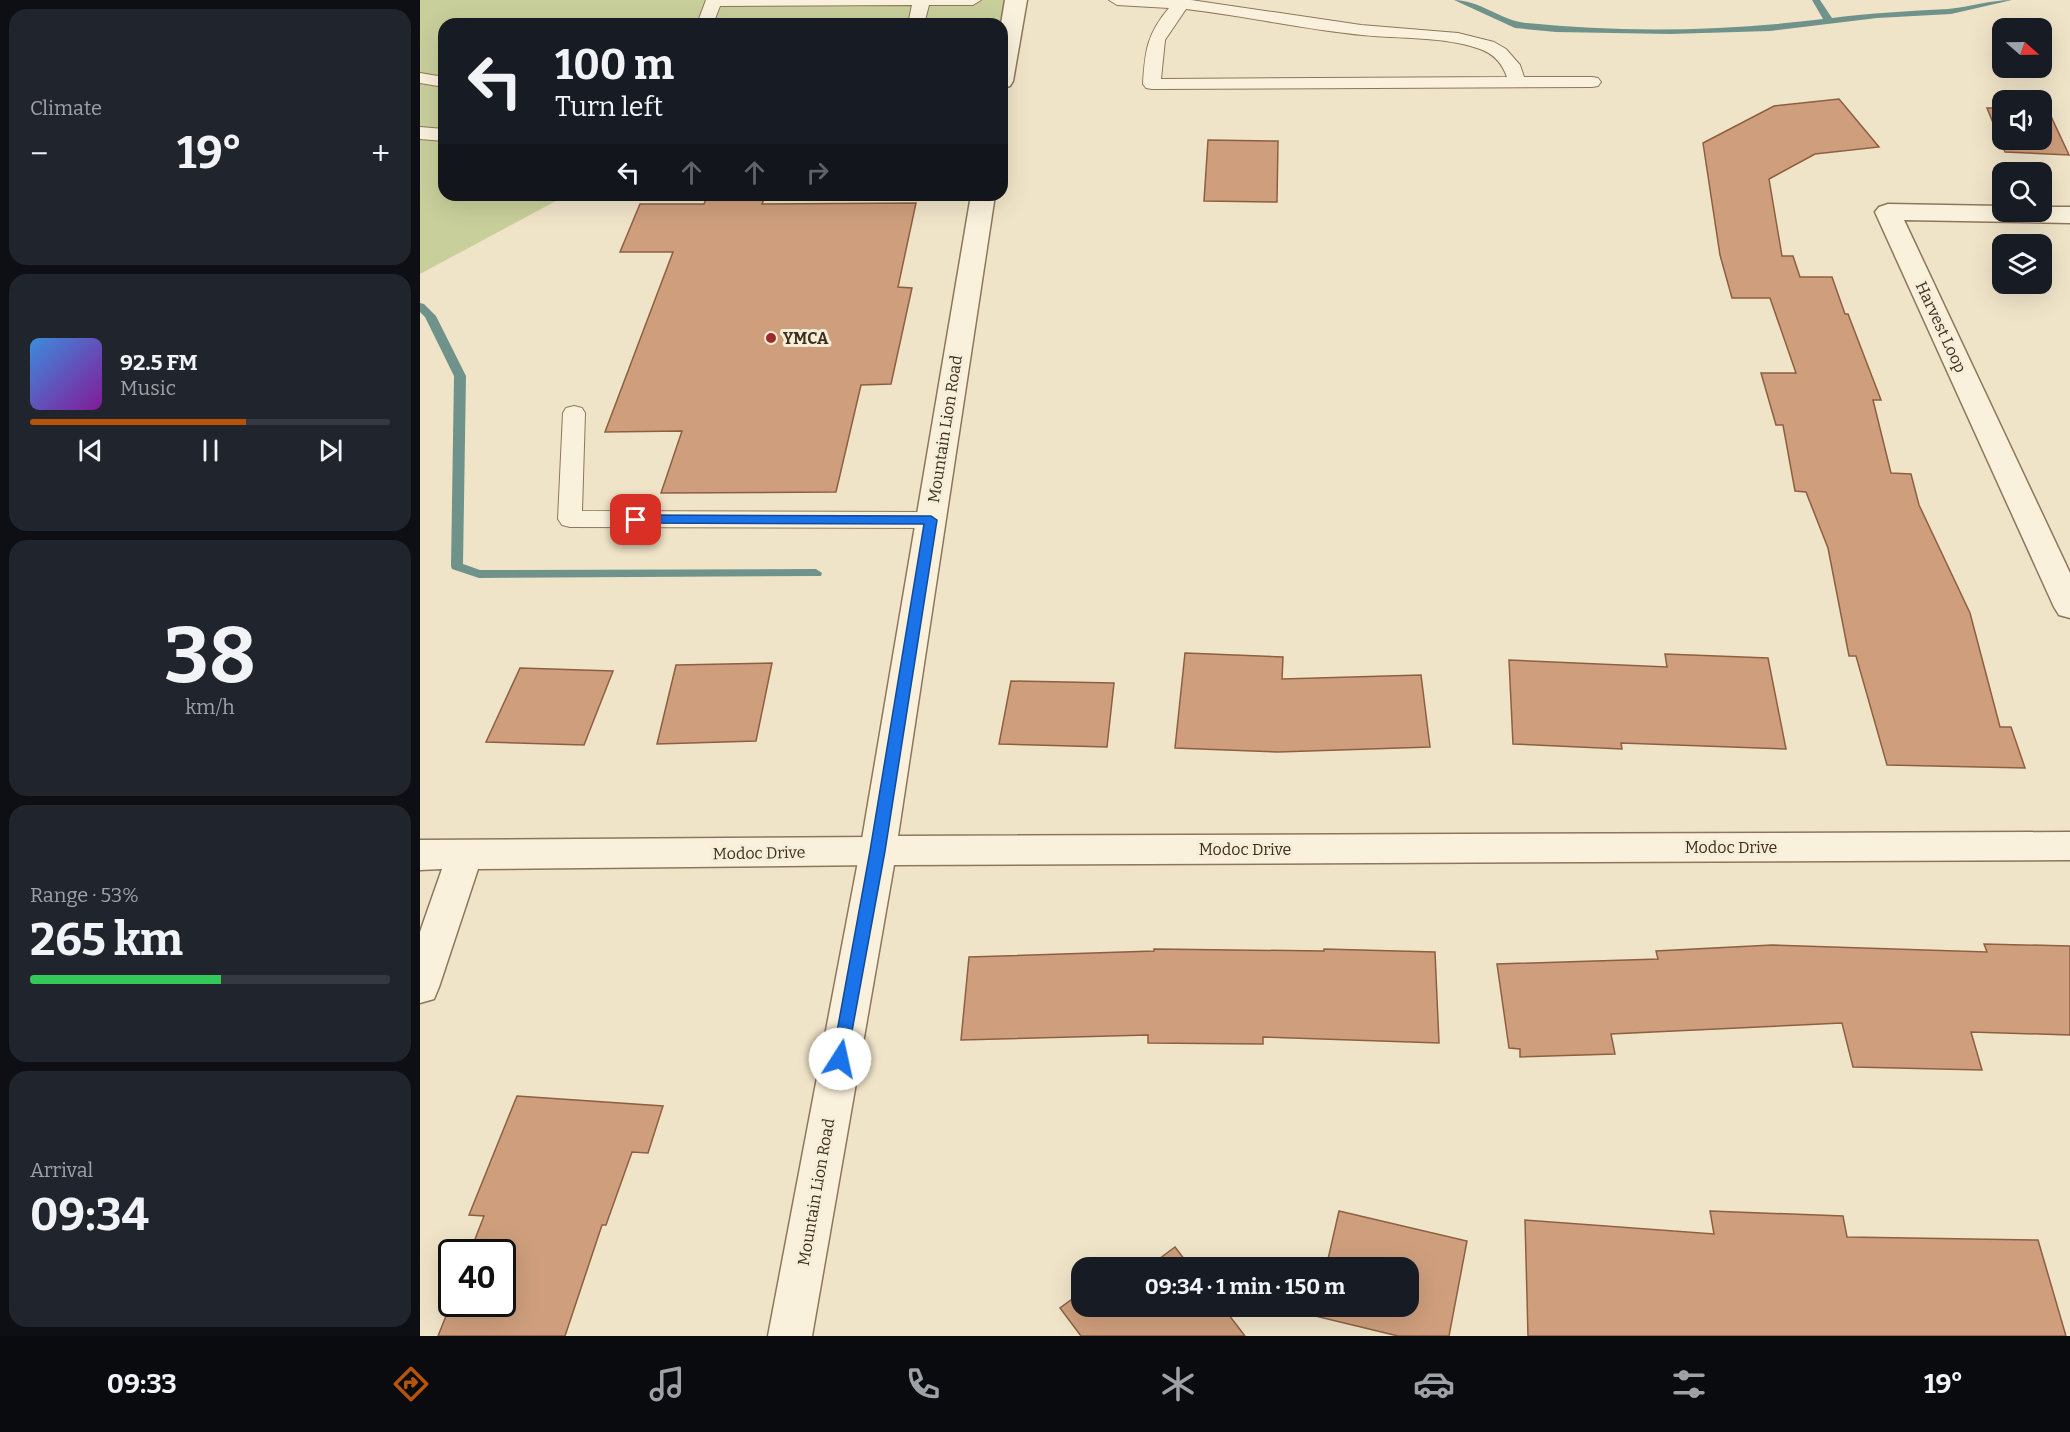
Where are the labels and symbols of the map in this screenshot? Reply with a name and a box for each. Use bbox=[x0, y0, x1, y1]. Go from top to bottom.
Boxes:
north arrow bbox=[1992, 18, 2052, 78]
street label: Harvest Loop bbox=[1912, 278, 1970, 376]
place label: YMCA bbox=[783, 329, 829, 348]
marker: YMCA bbox=[764, 331, 778, 345]
street label: Mountain Lion Road bbox=[924, 353, 966, 504]
pin bbox=[610, 494, 661, 545]
street label: Modoc Drive bbox=[1685, 838, 1777, 857]
street label: Modoc Drive bbox=[1199, 840, 1291, 859]
street label: Modoc Drive bbox=[712, 843, 806, 863]
position arrow bbox=[808, 1027, 872, 1091]
street label: Mountain Lion Road bbox=[794, 1116, 838, 1267]
speed limit sign: 40 bbox=[438, 1239, 516, 1317]

